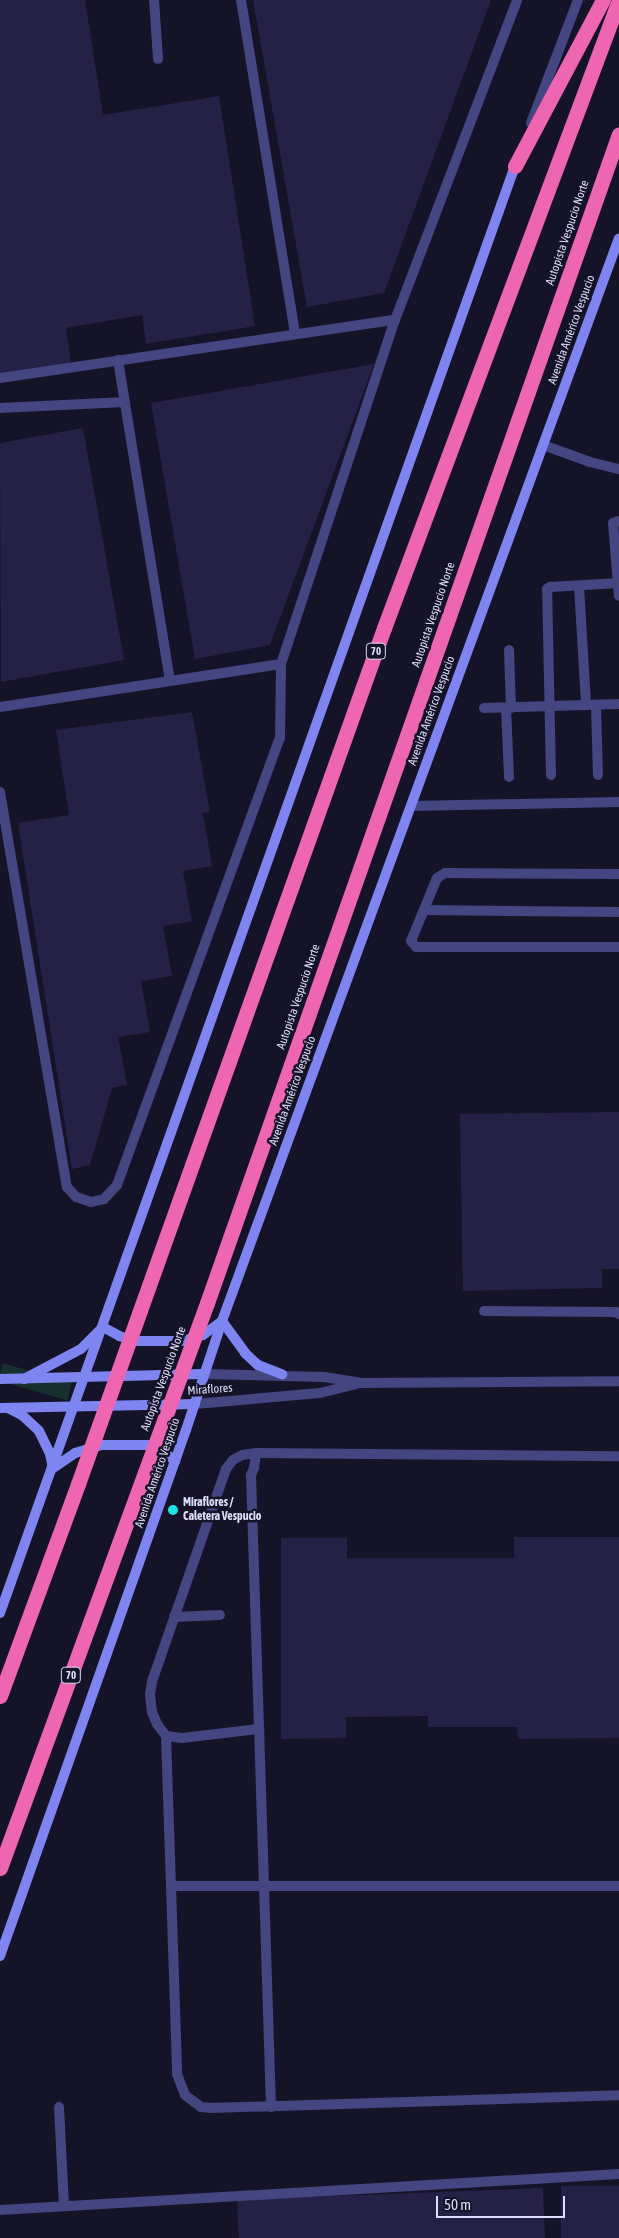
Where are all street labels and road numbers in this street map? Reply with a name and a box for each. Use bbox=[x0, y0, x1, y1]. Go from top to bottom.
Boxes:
street label: Autopista Vespucio Norte bbox=[543, 179, 593, 287]
street label: Avenida Américo Vespucio bbox=[546, 273, 598, 387]
street label: Autopista Vespucio Norte bbox=[409, 561, 459, 669]
road number: 70 bbox=[365, 642, 387, 659]
street label: Avenida Américo Vespucio bbox=[406, 654, 458, 768]
street label: Autopista Vespucio Norte bbox=[274, 943, 324, 1051]
street label: Avenida Américo Vespucio bbox=[267, 1034, 319, 1148]
street label: Autopista Vespucio Norte bbox=[138, 1325, 190, 1433]
street label: Miraflores bbox=[187, 1381, 233, 1399]
street label: Avenida Américo Vespucio bbox=[132, 1416, 184, 1530]
road number: 70 bbox=[60, 1666, 82, 1684]

